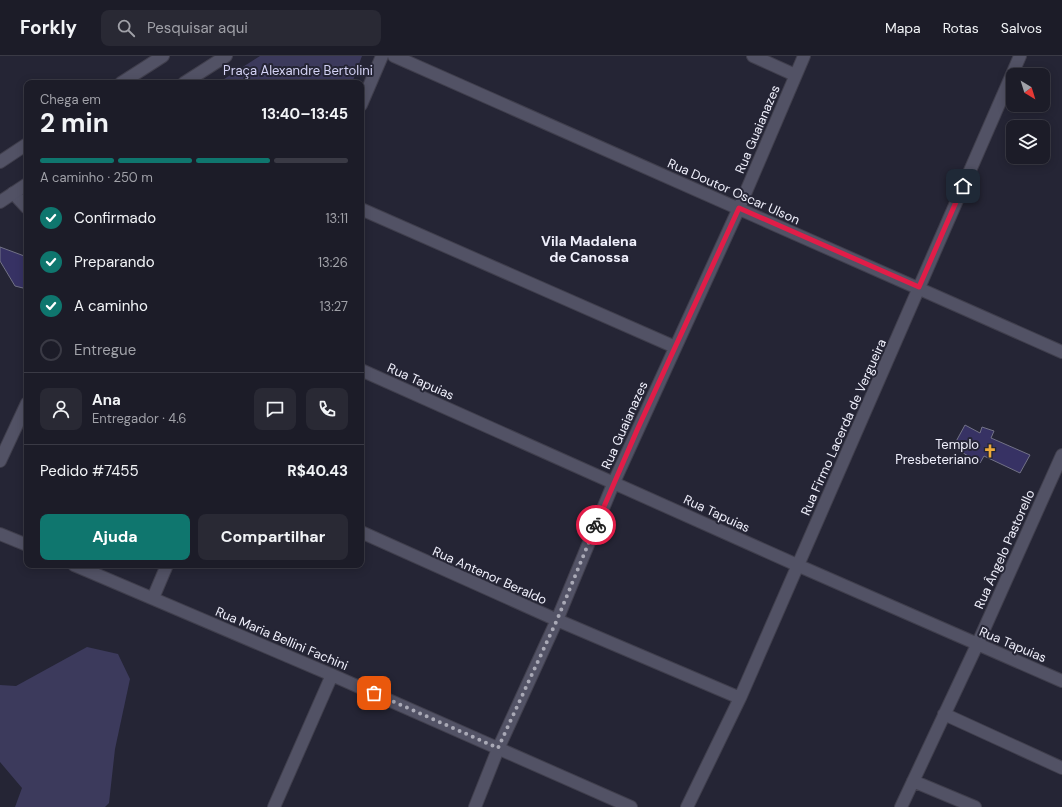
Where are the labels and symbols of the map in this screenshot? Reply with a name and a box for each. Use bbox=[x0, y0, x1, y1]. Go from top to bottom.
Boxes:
park label: Praça Alexandre Bertolini bbox=[223, 62, 373, 79]
north arrow bbox=[1006, 68, 1050, 112]
street label: Rua Guaianazes bbox=[731, 82, 784, 176]
street label: Rua Doutor Oscar Ulson bbox=[665, 155, 803, 228]
pin bbox=[946, 169, 980, 203]
district label: Vila Madalena de Canossa bbox=[541, 232, 637, 266]
street label: Rua Firmo Lacerda de Vergueira bbox=[797, 336, 890, 518]
street label: Rua Tapuias bbox=[385, 359, 457, 404]
street label: Rua Guaianazes bbox=[597, 379, 651, 472]
place label: Templo Presbeteriano bbox=[895, 436, 979, 468]
church icon: Templo Presbeteriano bbox=[982, 443, 998, 459]
street label: Rua Ângelo Pastorello bbox=[970, 487, 1039, 612]
street label: Rua Tapuias bbox=[681, 491, 753, 536]
courier bbox=[576, 505, 616, 545]
street label: Rua Antenor Beraldo bbox=[430, 543, 550, 608]
street label: Rua Maria Bellini Fachini bbox=[213, 603, 351, 674]
street label: Rua Tapuias bbox=[977, 623, 1049, 666]
pin bbox=[357, 676, 391, 710]

